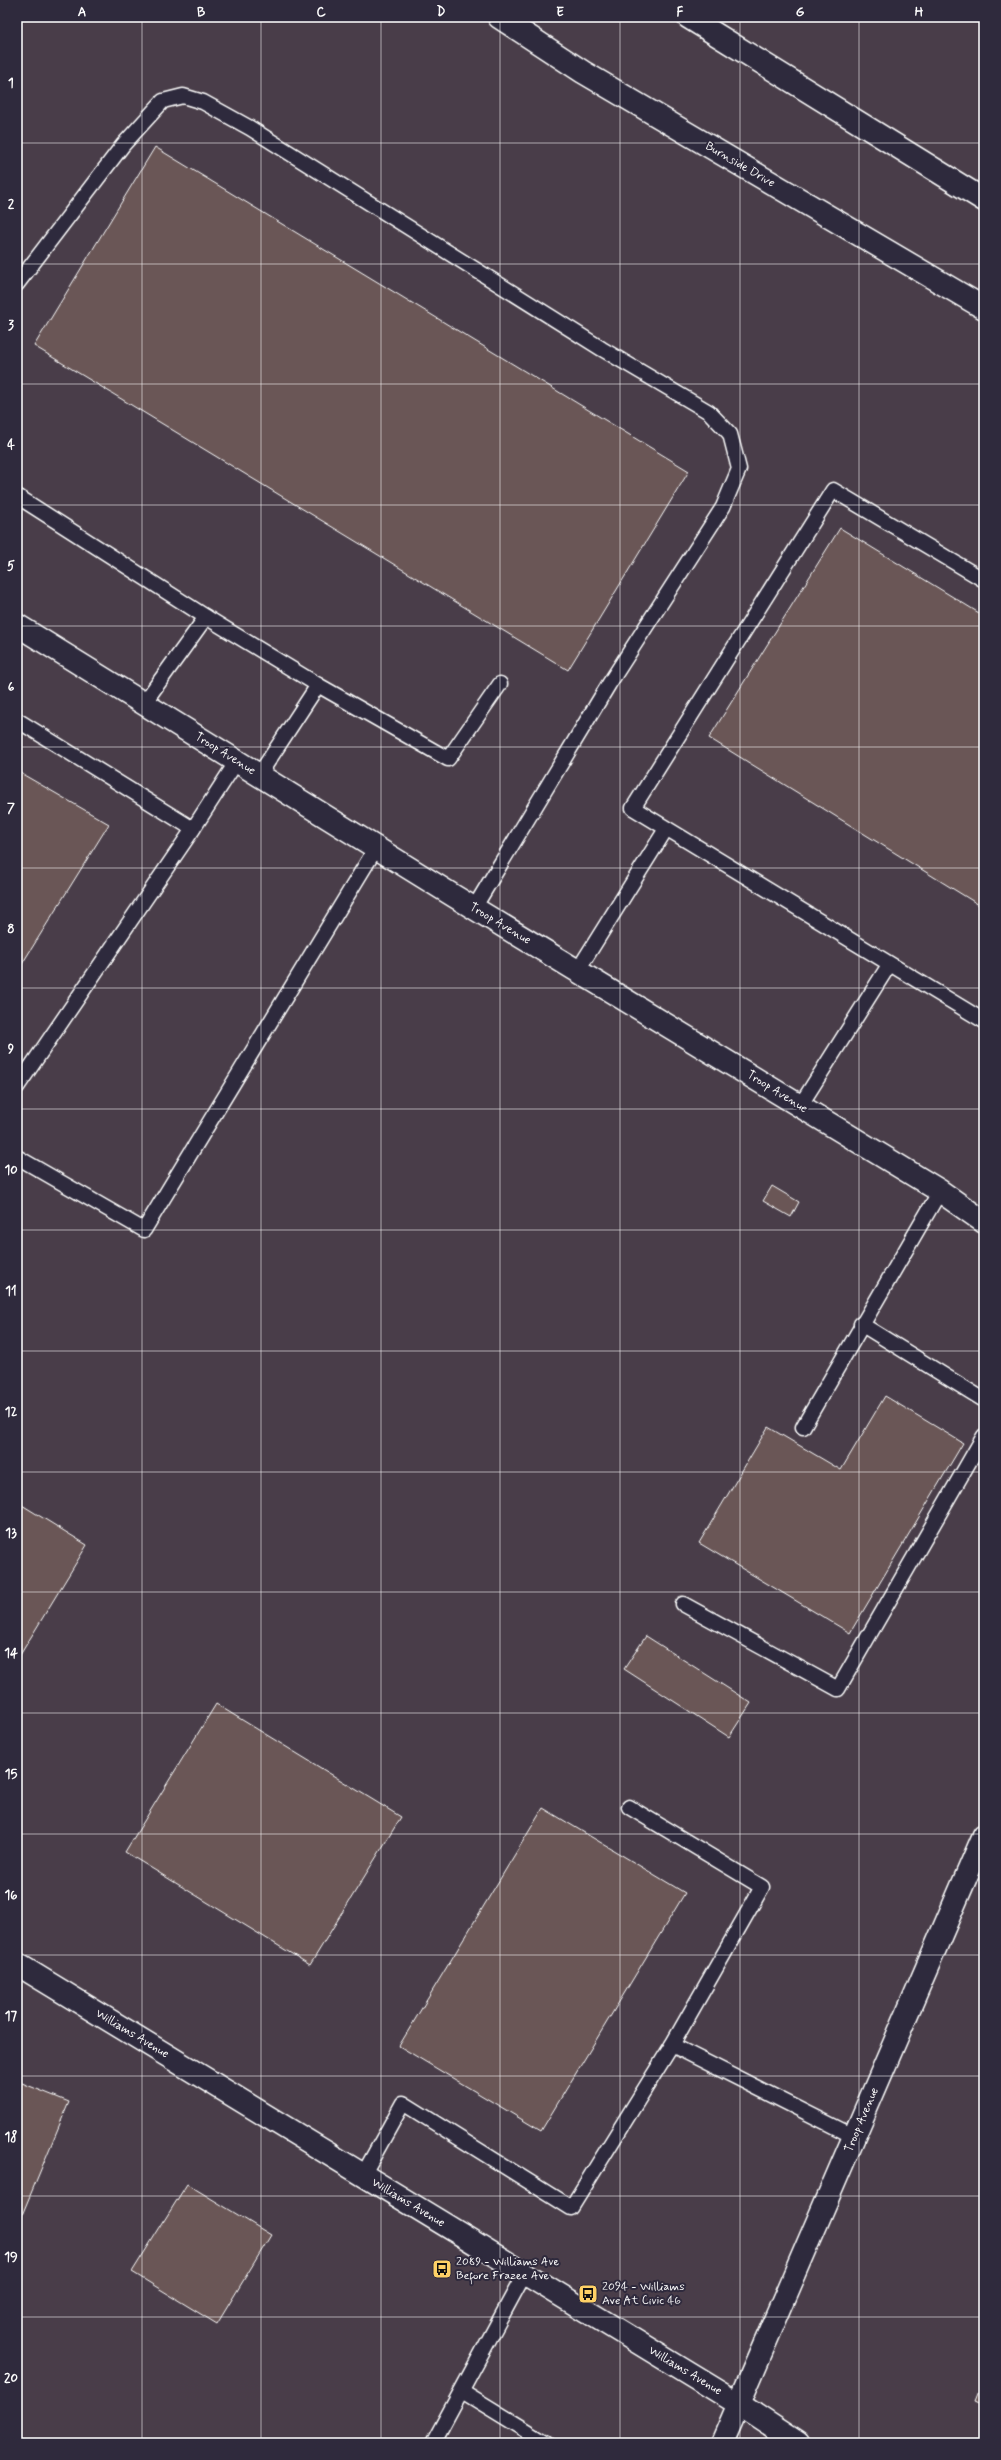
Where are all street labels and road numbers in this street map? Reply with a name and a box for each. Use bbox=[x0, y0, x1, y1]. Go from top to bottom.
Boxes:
street label: Burnside Drive bbox=[702, 139, 778, 191]
street label: Troop Avenue bbox=[191, 729, 259, 779]
street label: Troop Avenue bbox=[466, 899, 534, 949]
street label: Troop Avenue bbox=[743, 1067, 811, 1117]
street label: Williams Avenue bbox=[92, 2006, 172, 2062]
street label: Troop Avenue bbox=[841, 2085, 883, 2155]
street label: Williams Avenue bbox=[368, 2175, 448, 2231]
street label: Williams Avenue bbox=[645, 2343, 725, 2399]

